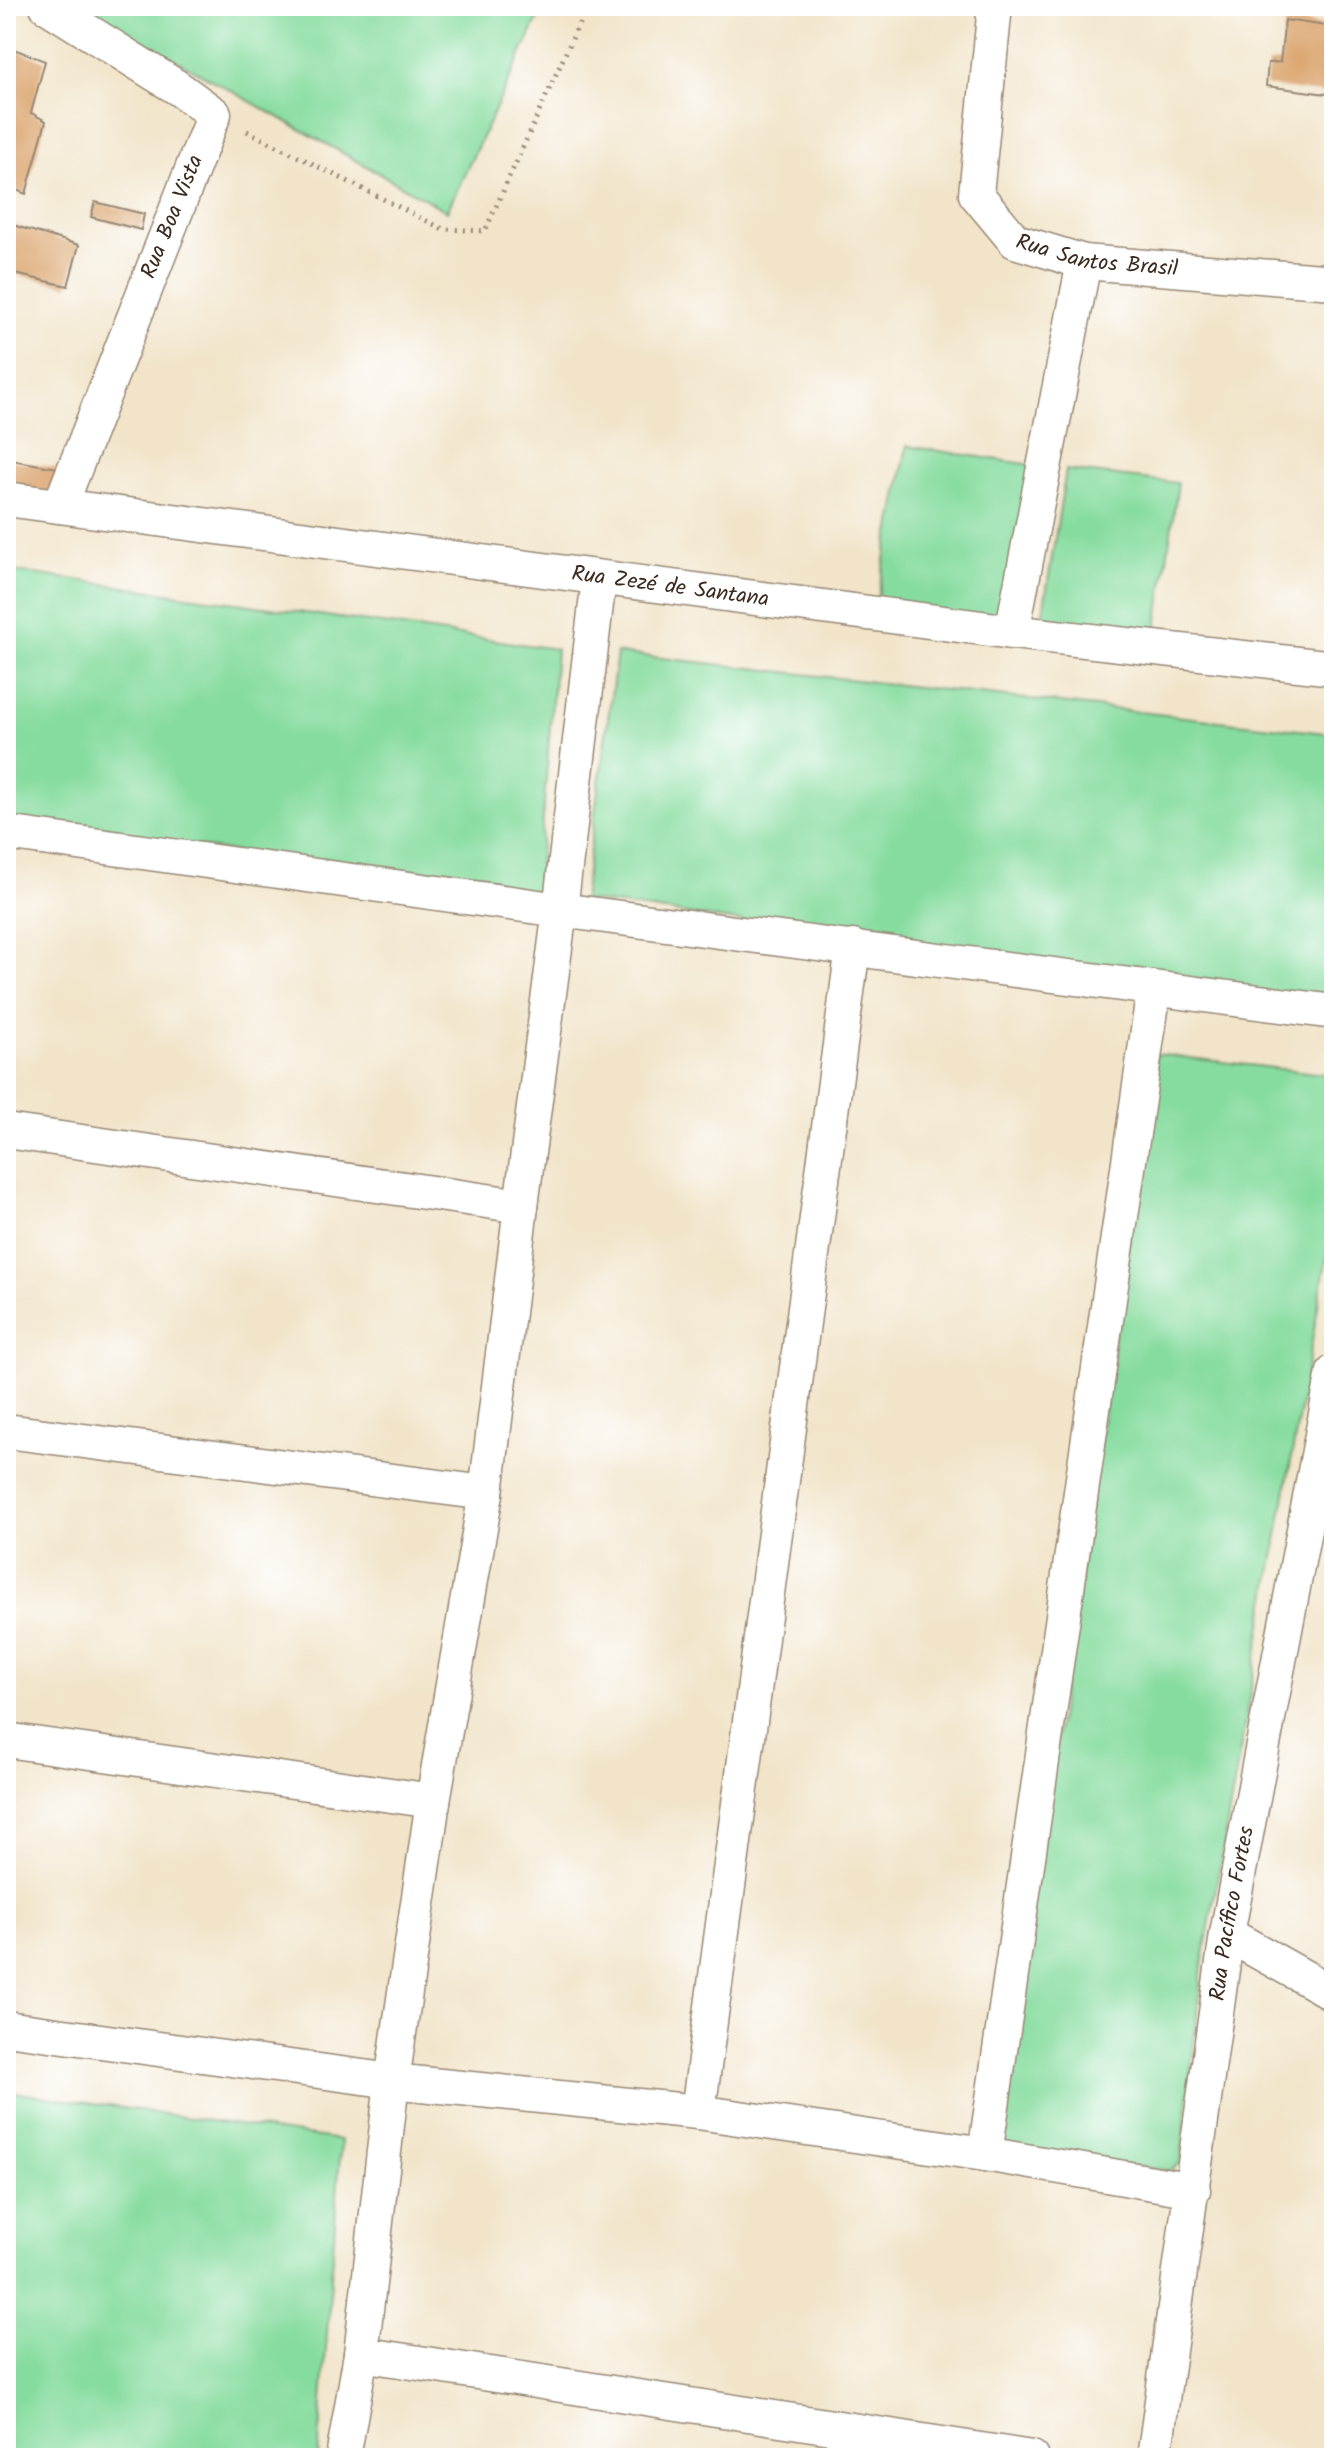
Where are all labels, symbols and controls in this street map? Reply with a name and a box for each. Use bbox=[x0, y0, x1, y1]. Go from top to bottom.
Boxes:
street label: Rua Boa Vista bbox=[132, 150, 214, 284]
street label: Rua Santos Brasil bbox=[1011, 225, 1180, 287]
street label: Rua Zezé de Santana bbox=[569, 556, 771, 617]
street label: Rua Pacífico Fortes bbox=[1200, 1823, 1265, 2003]

